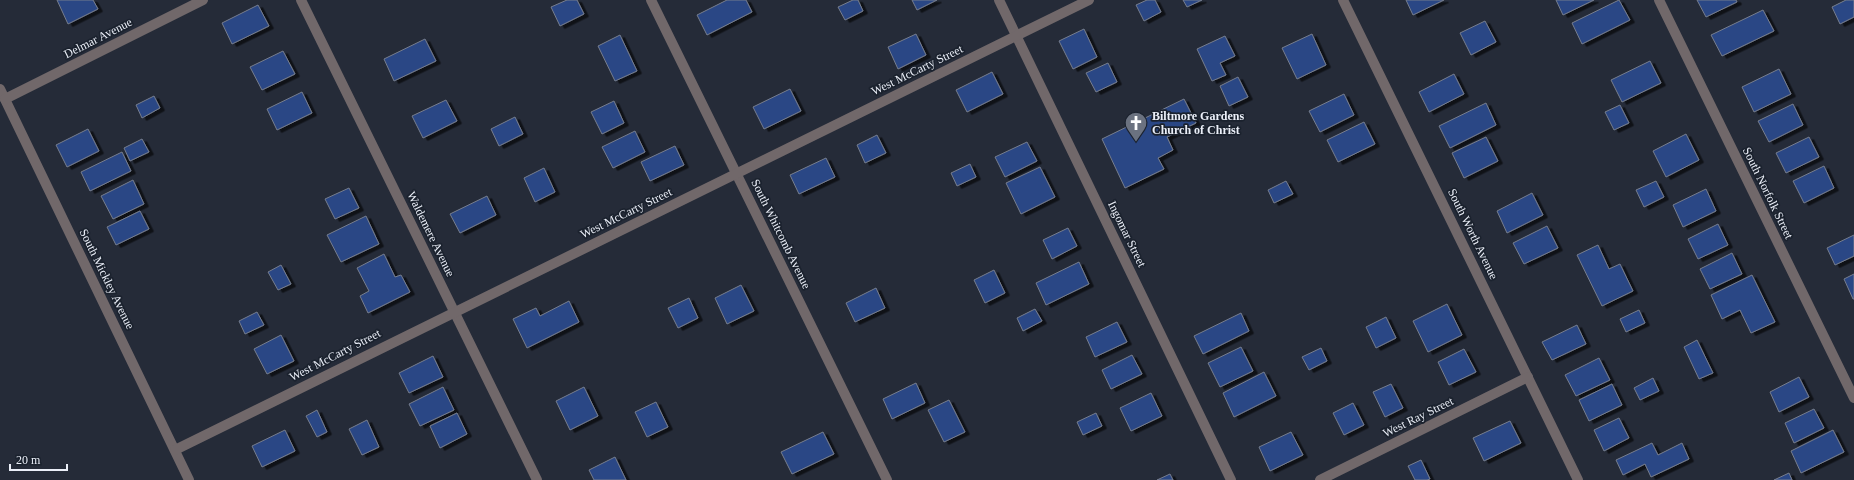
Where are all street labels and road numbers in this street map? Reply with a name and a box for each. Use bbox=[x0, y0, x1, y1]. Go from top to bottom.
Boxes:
street label: Delmar Avenue bbox=[62, 15, 134, 61]
street label: West McCarty Street bbox=[869, 41, 966, 98]
street label: South Norfolk Street bbox=[1740, 145, 1796, 242]
street label: South Whitcomb Avenue bbox=[748, 177, 814, 291]
street label: West McCarty Street bbox=[578, 184, 675, 241]
street label: South Worth Avenue bbox=[1445, 186, 1501, 282]
street label: Waldemere Avenue bbox=[404, 189, 458, 279]
street label: Ingomar Street bbox=[1105, 199, 1149, 270]
street label: South Mickley Avenue bbox=[77, 227, 137, 331]
street label: West McCarty Street bbox=[287, 326, 383, 384]
street label: West Ray Street bbox=[1380, 394, 1456, 440]

